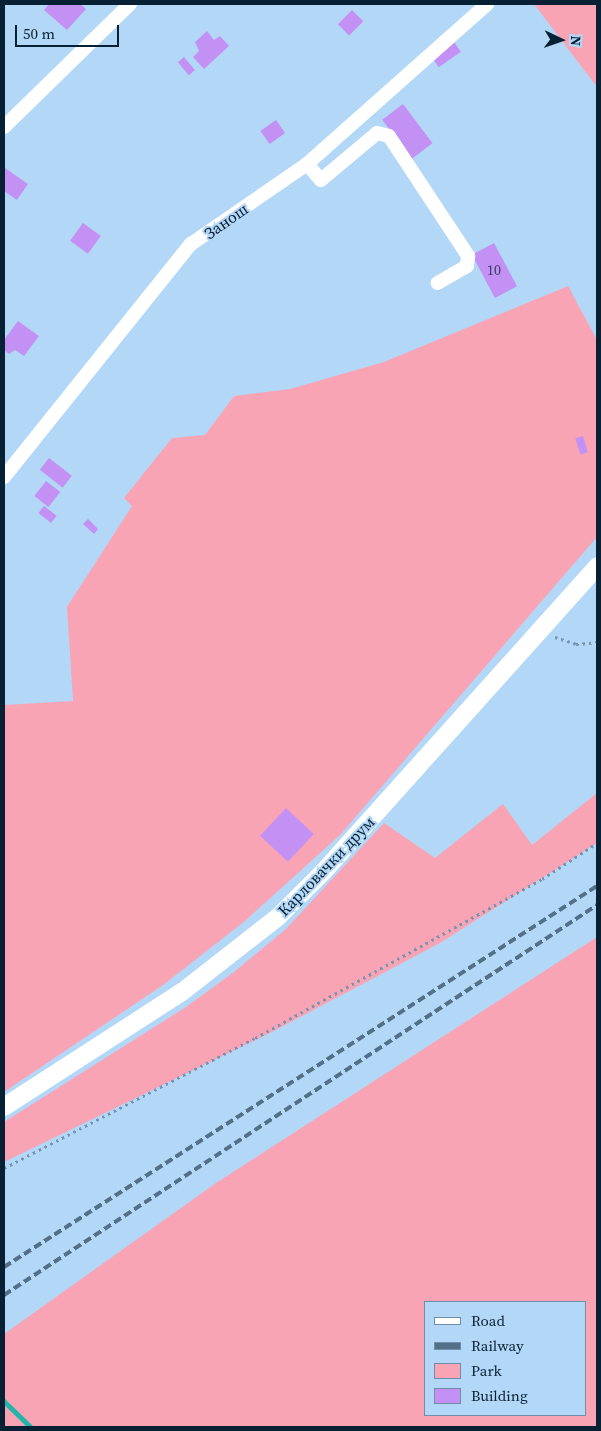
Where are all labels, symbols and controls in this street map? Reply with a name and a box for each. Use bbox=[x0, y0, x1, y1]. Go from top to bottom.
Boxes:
scale bar bbox=[18, 15, 121, 47]
north arrow bbox=[536, 15, 586, 65]
text: 50 m bbox=[23, 23, 55, 44]
text: N bbox=[566, 35, 586, 46]
street label: Занош bbox=[200, 199, 252, 243]
house number: 10 bbox=[487, 262, 501, 278]
street label: Карловачки друм bbox=[274, 812, 378, 920]
legend bbox=[424, 1301, 586, 1416]
text: Road bbox=[471, 1310, 505, 1331]
text: Railway bbox=[471, 1335, 524, 1356]
text: Park bbox=[471, 1360, 502, 1381]
text: Building bbox=[471, 1385, 528, 1406]

